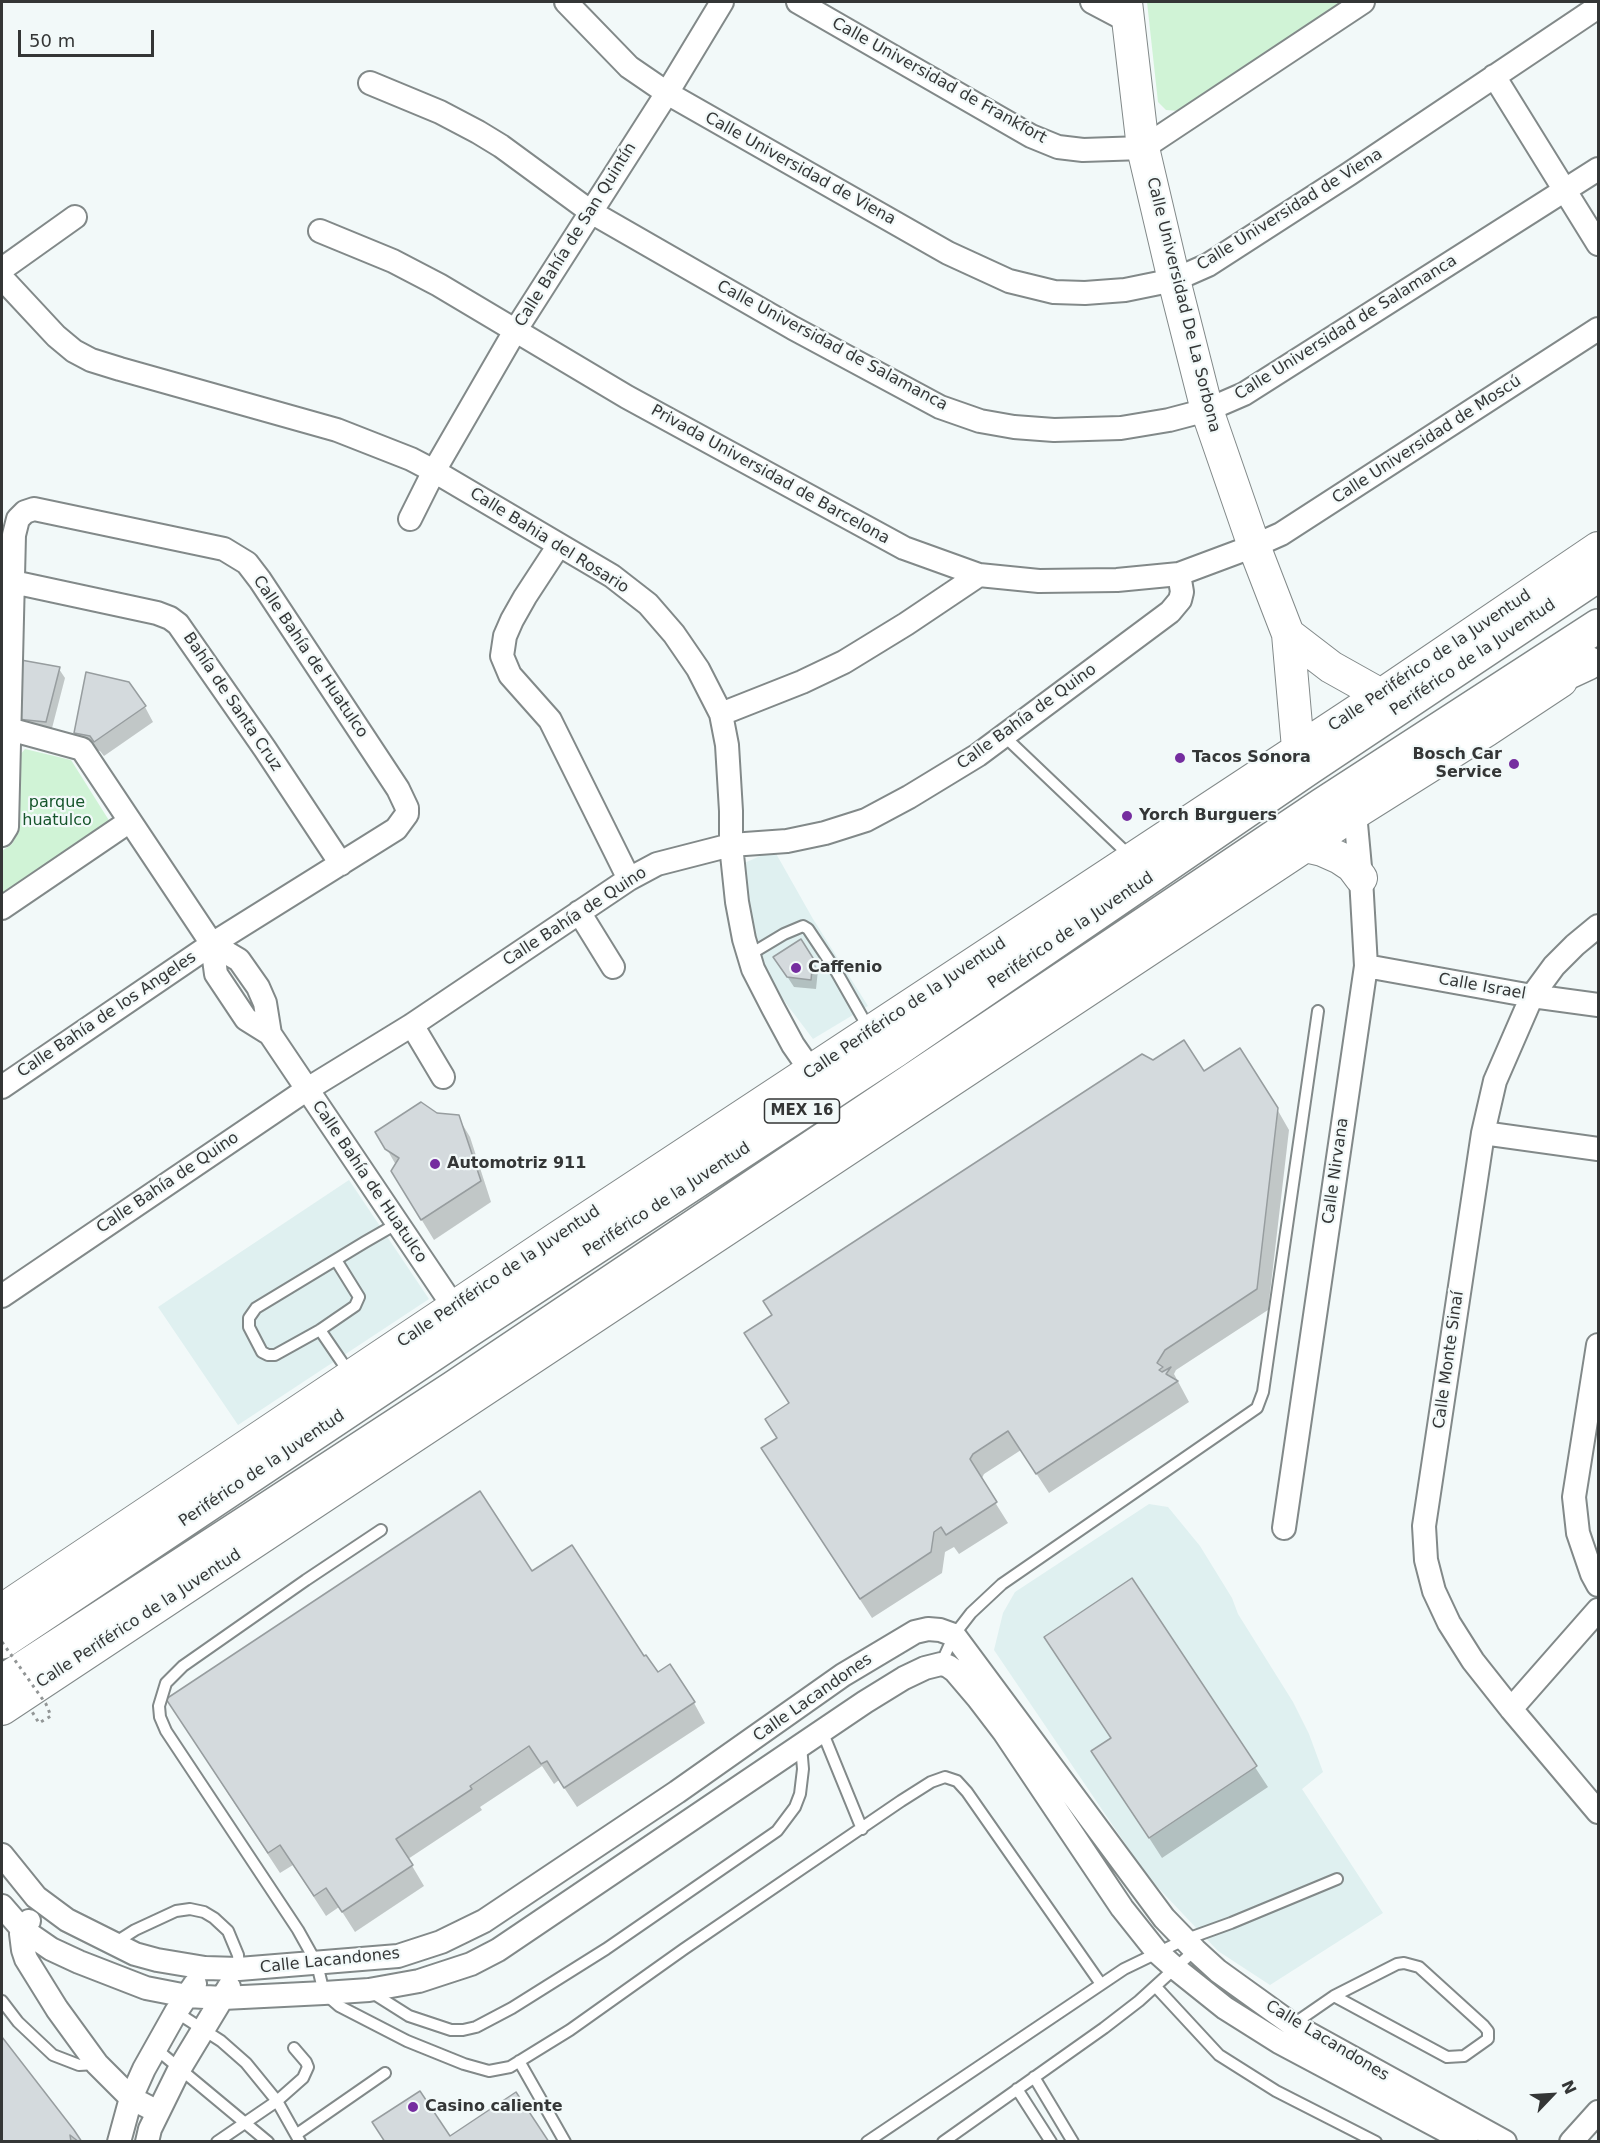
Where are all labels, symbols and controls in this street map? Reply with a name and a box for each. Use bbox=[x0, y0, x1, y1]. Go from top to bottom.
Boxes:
street label: Calle Universidad de Frankfort bbox=[828, 14, 1050, 148]
scale bar bbox=[21, 18, 158, 56]
text: 50 m bbox=[29, 30, 75, 51]
street label: Calle Universidad de Viena bbox=[701, 109, 899, 229]
street label: Calle Bahía de San Quintín bbox=[511, 139, 641, 331]
street label: Calle Universidad de Viena bbox=[1194, 145, 1386, 275]
street label: Calle Universidad De La Sorbona bbox=[1142, 175, 1224, 435]
street label: Calle Universidad de Salamanca bbox=[1231, 251, 1461, 405]
street label: Calle Universidad de Salamanca bbox=[713, 277, 951, 415]
street label: Calle Universidad de Moscú bbox=[1329, 372, 1525, 508]
street label: Privada Universidad de Barcelona bbox=[647, 401, 893, 549]
street label: Calle Bahia del Rosario bbox=[466, 484, 632, 598]
street label: Calle Bahía de Huatulco bbox=[248, 572, 372, 742]
street label: Calle Periférico de la Juventud bbox=[1325, 586, 1535, 736]
street label: Periférico de la Juventud bbox=[1387, 595, 1559, 721]
street label: Bahía de Santa Cruz bbox=[178, 629, 286, 775]
street label: Calle Bahía de Quino bbox=[954, 660, 1100, 774]
place label: Bosch Car Service bbox=[1412, 745, 1502, 783]
place label: Tacos Sonora bbox=[1192, 748, 1311, 768]
marker: Tacos Sonora bbox=[1173, 751, 1187, 765]
marker: Bosch Car Service bbox=[1507, 757, 1521, 771]
park label: parque huatulco bbox=[22, 793, 92, 831]
place label: Yorch Burguers bbox=[1139, 806, 1277, 826]
marker: Yorch Burguers bbox=[1120, 809, 1134, 823]
street label: Calle Bahía de Quino bbox=[500, 863, 650, 971]
street label: Periférico de la Juventud bbox=[985, 868, 1157, 994]
street label: Calle Periférico de la Juventud bbox=[800, 934, 1010, 1084]
street label: Calle Bahía de los Angeles bbox=[14, 948, 200, 1082]
place label: Caffenio bbox=[808, 958, 882, 978]
marker: Caffenio bbox=[789, 961, 803, 975]
street label: Calle Israel bbox=[1437, 970, 1527, 1004]
street label: Calle Bahía de Huatulco bbox=[307, 1097, 431, 1267]
road number: MEX 16 bbox=[764, 1099, 840, 1123]
street label: Calle Nirvana bbox=[1319, 1117, 1353, 1225]
street label: Calle Bahía de Quino bbox=[93, 1128, 243, 1238]
street label: Periférico de la Juventud bbox=[580, 1139, 754, 1261]
place label: Automotriz 911 bbox=[447, 1154, 586, 1174]
marker: Automotriz 911 bbox=[428, 1157, 442, 1171]
street label: Calle Periférico de la Juventud bbox=[394, 1202, 604, 1352]
street label: Calle Monte Sinaí bbox=[1430, 1290, 1468, 1430]
street label: Periférico de la Juventud bbox=[176, 1406, 348, 1532]
street label: Calle Periférico de la Juventud bbox=[33, 1546, 245, 1692]
street label: Calle Lacandones bbox=[750, 1650, 876, 1746]
street label: Calle Lacandones bbox=[259, 1944, 401, 1978]
street label: Calle Lacandones bbox=[1262, 1997, 1392, 2085]
north arrow bbox=[1522, 2065, 1582, 2125]
text: N bbox=[1557, 2077, 1580, 2097]
place label: Casino caliente bbox=[425, 2097, 562, 2117]
marker: Casino caliente bbox=[406, 2100, 420, 2114]

